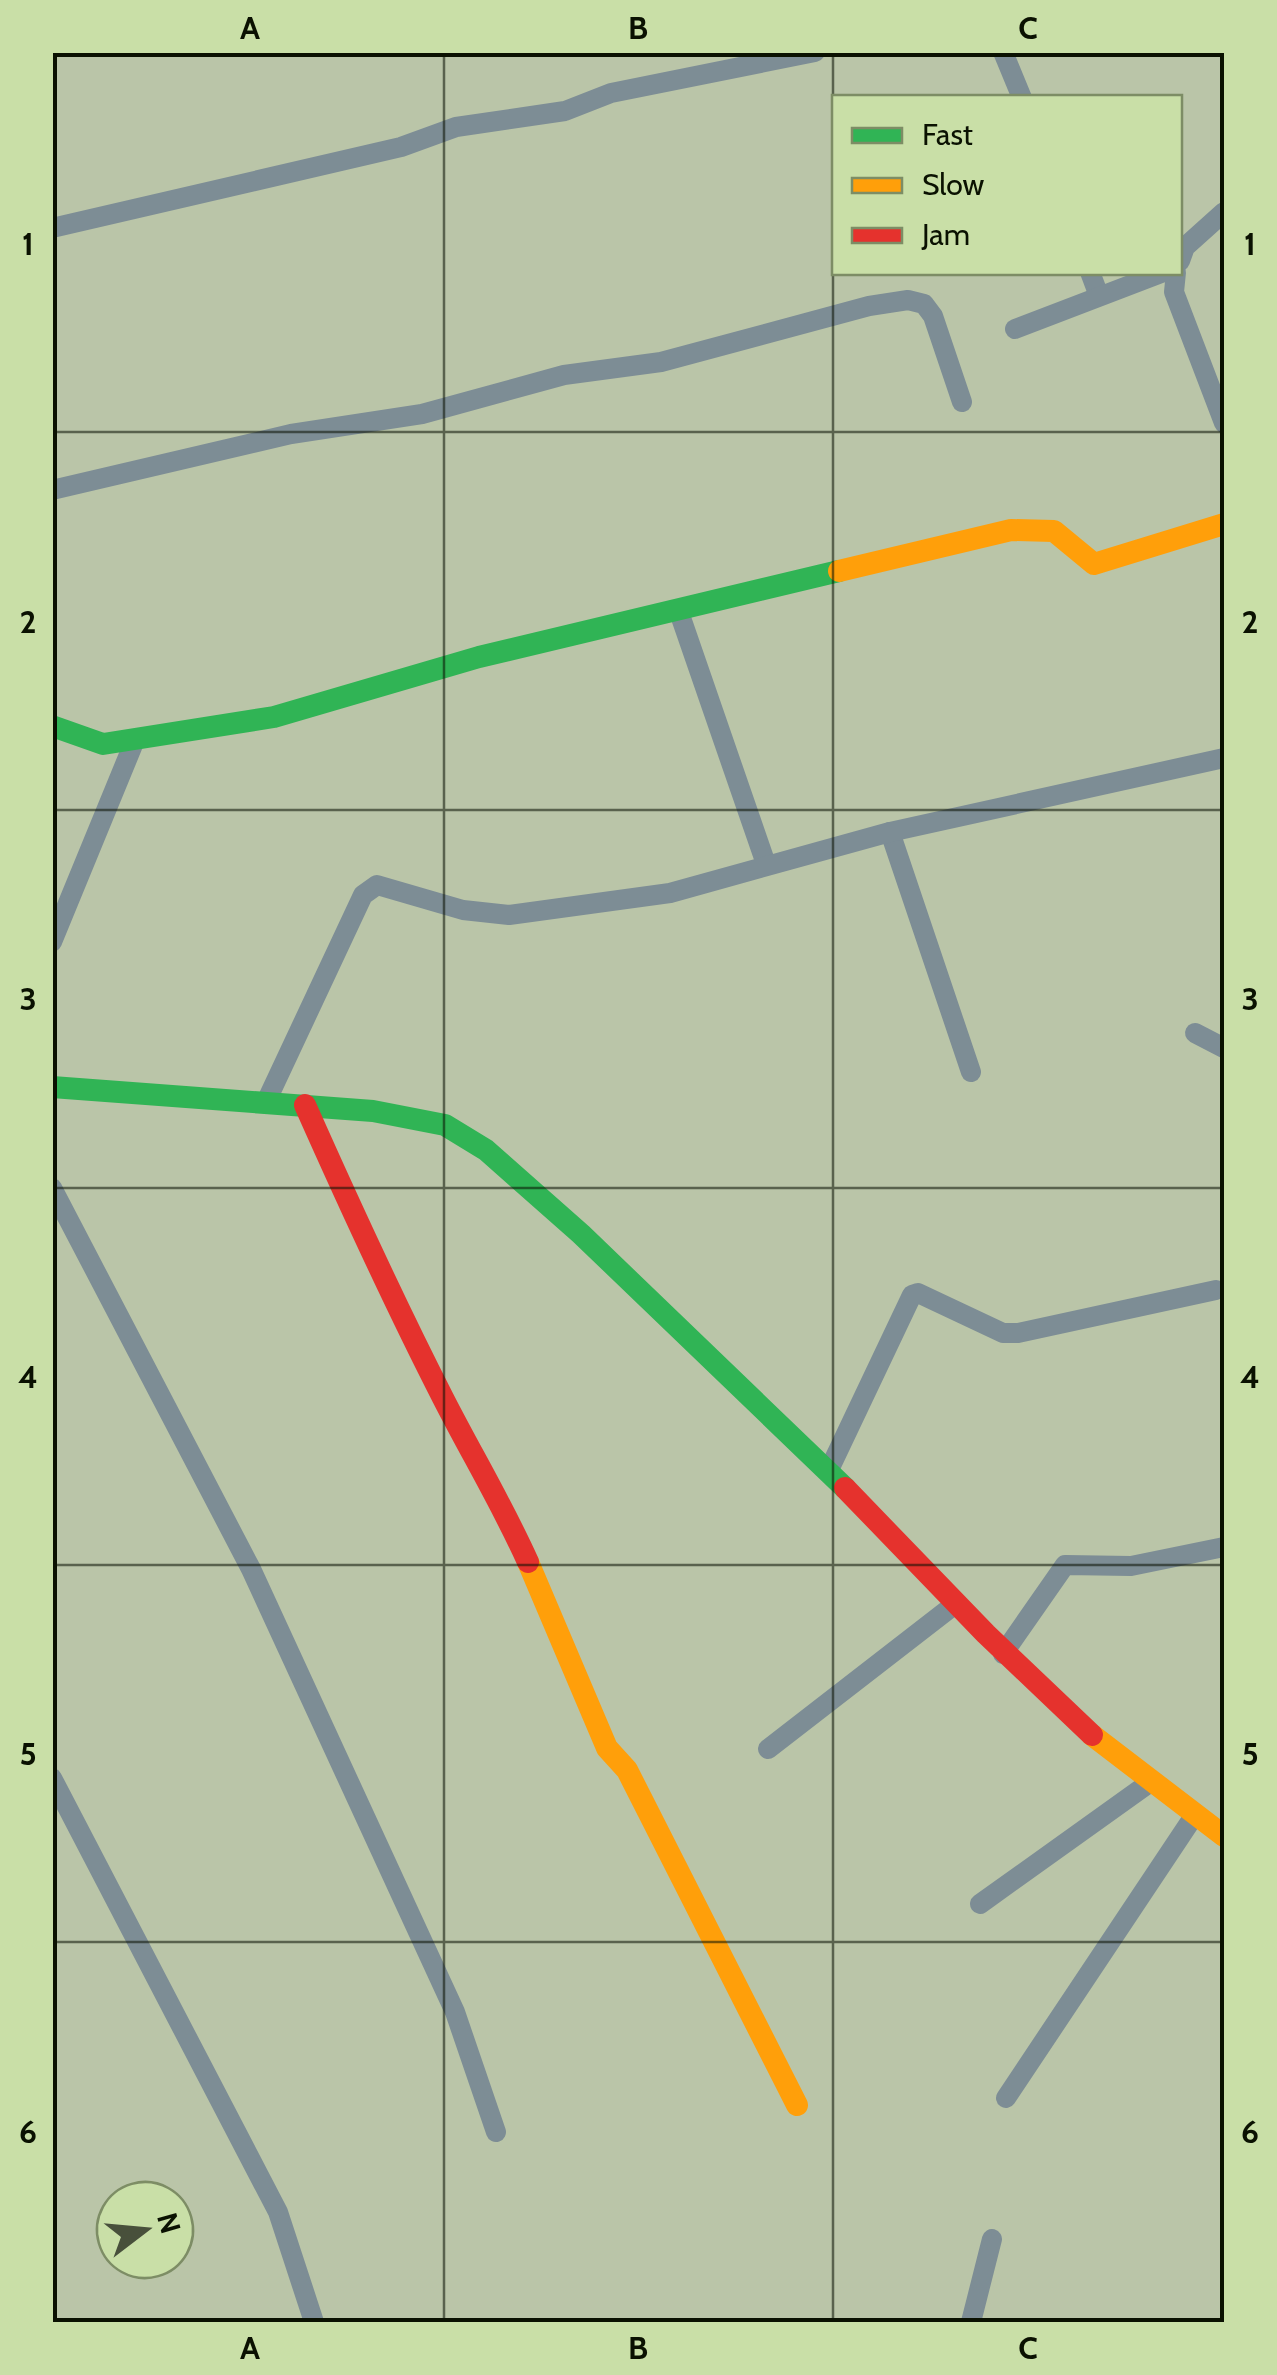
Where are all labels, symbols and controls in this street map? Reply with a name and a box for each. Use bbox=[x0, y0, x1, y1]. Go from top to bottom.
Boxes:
text: A bbox=[240, 8, 260, 47]
text: B bbox=[628, 8, 648, 47]
text: C bbox=[1018, 8, 1038, 47]
legend bbox=[832, 95, 1182, 275]
text: Fast bbox=[922, 116, 973, 153]
text: Slow bbox=[922, 166, 985, 203]
text: Jam bbox=[921, 216, 970, 253]
text: 1 bbox=[22, 224, 34, 263]
text: 1 bbox=[1244, 224, 1256, 263]
text: 2 bbox=[20, 602, 36, 641]
text: 2 bbox=[1242, 602, 1258, 641]
text: 3 bbox=[19, 979, 37, 1018]
text: 3 bbox=[1241, 979, 1259, 1018]
text: 4 bbox=[18, 1357, 38, 1396]
text: 4 bbox=[1240, 1357, 1260, 1396]
text: 5 bbox=[19, 1734, 37, 1773]
text: 5 bbox=[1241, 1734, 1259, 1773]
text: 6 bbox=[19, 2112, 37, 2151]
text: 6 bbox=[1241, 2112, 1259, 2151]
north arrow bbox=[95, 2180, 195, 2280]
text: N bbox=[150, 2209, 188, 2237]
text: A bbox=[240, 2328, 260, 2367]
text: B bbox=[628, 2328, 648, 2367]
text: C bbox=[1018, 2328, 1038, 2367]

